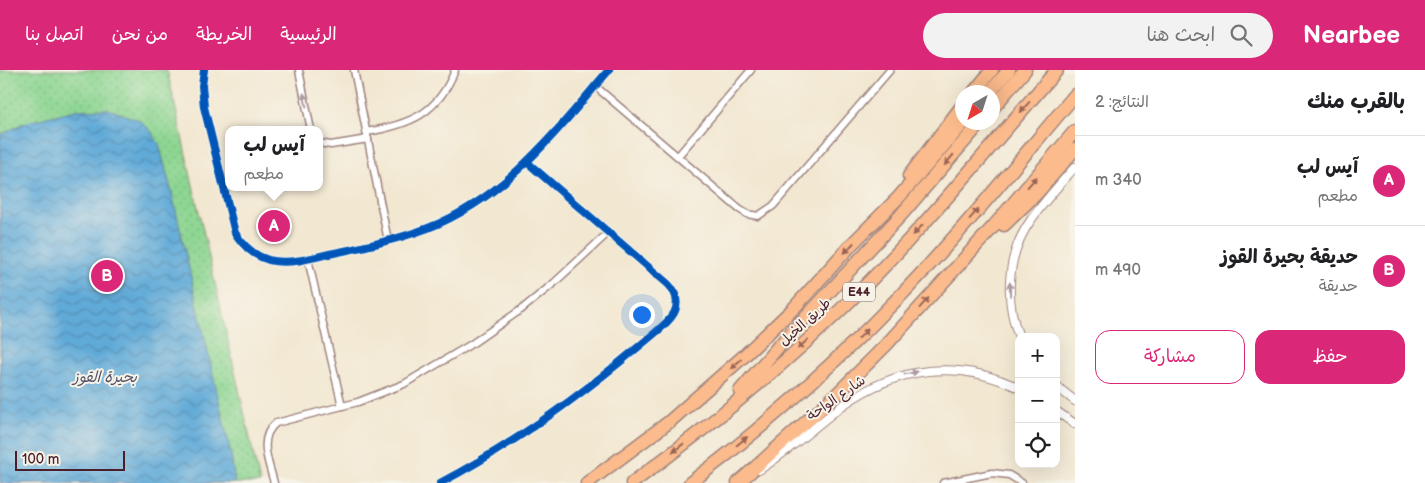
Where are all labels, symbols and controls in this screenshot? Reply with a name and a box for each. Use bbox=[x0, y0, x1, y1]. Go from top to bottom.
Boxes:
search box bbox=[923, 13, 1273, 58]
icon: search bbox=[1227, 21, 1255, 49]
text: Nearbee bbox=[1303, 21, 1400, 50]
text: اتصل بنا bbox=[25, 24, 84, 45]
text: من نحن bbox=[112, 24, 168, 45]
text: الخريطة bbox=[196, 24, 252, 45]
text: الرئيسية bbox=[280, 24, 337, 45]
text: ابحث هنا bbox=[1146, 24, 1215, 47]
north arrow bbox=[955, 85, 1000, 130]
text: بالقرب منك bbox=[1307, 89, 1405, 114]
one-way arrow bbox=[301, 92, 309, 107]
text: النتائج: 2 bbox=[1095, 93, 1149, 112]
one-way arrow bbox=[1020, 101, 1031, 113]
popup bbox=[225, 126, 323, 191]
text: آيس لب bbox=[243, 134, 305, 157]
one-way arrow bbox=[944, 153, 955, 166]
text: آيس لب bbox=[1297, 156, 1358, 179]
text: مطعم bbox=[243, 165, 284, 184]
text: 340 m bbox=[1095, 171, 1142, 190]
text: A bbox=[1384, 171, 1394, 190]
one-way arrow bbox=[1026, 176, 1038, 188]
text: مطعم bbox=[1318, 187, 1358, 206]
pin: A bbox=[258, 207, 290, 245]
one-way arrow bbox=[968, 208, 979, 221]
one-way arrow bbox=[913, 223, 924, 236]
one-way arrow bbox=[843, 241, 855, 253]
text: حديقة بحيرة القوز bbox=[1221, 246, 1358, 269]
pin: B bbox=[91, 257, 123, 295]
text: 490 m bbox=[1095, 261, 1141, 280]
text: B bbox=[1383, 261, 1395, 280]
text: حديقة bbox=[1319, 277, 1358, 296]
one-way arrow bbox=[1006, 281, 1014, 297]
road number: E44 bbox=[843, 282, 875, 302]
street label: طريق الخيل bbox=[776, 294, 834, 350]
one-way arrow bbox=[918, 297, 930, 309]
your location bbox=[629, 302, 655, 328]
one-way arrow bbox=[857, 328, 869, 340]
button: مشاركة bbox=[1095, 330, 1245, 384]
button: حفظ bbox=[1255, 330, 1405, 384]
map controls bbox=[1015, 333, 1060, 468]
button: + bbox=[1015, 333, 1060, 378]
one-way arrow bbox=[798, 338, 810, 350]
one-way arrow bbox=[730, 358, 742, 370]
water label: بحيرة القوز bbox=[71, 368, 138, 387]
one-way arrow bbox=[903, 369, 919, 377]
street label: شارع الواحة bbox=[803, 372, 869, 425]
button: − bbox=[1015, 378, 1060, 423]
button: locate bbox=[1015, 423, 1060, 468]
one-way arrow bbox=[735, 436, 748, 447]
one-way arrow bbox=[671, 443, 685, 453]
scale bar bbox=[15, 448, 125, 471]
text: 100 m bbox=[22, 451, 59, 468]

